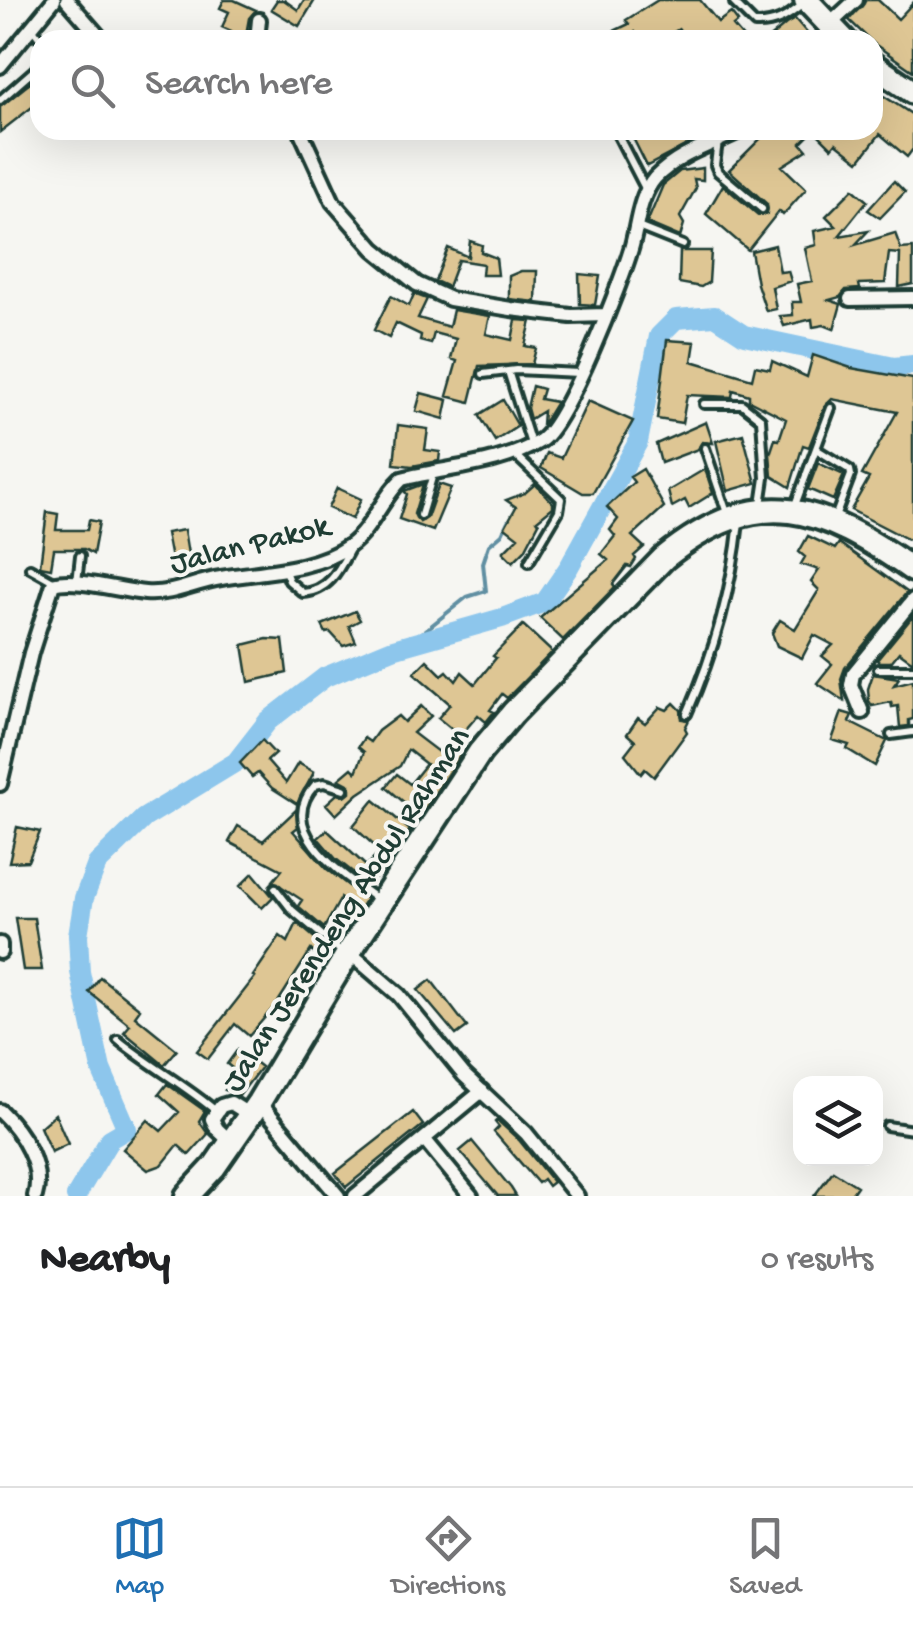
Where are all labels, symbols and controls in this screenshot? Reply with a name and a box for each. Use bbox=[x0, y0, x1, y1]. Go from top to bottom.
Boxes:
search box bbox=[30, 30, 883, 140]
icon: search bbox=[65, 58, 120, 113]
text: Search here bbox=[145, 63, 332, 107]
street label: Jalan Pakok bbox=[167, 508, 336, 585]
street label: Jalan Jerendeng Abdul Rahman bbox=[216, 721, 480, 1100]
map controls bbox=[793, 1076, 883, 1166]
button: layers bbox=[793, 1076, 883, 1166]
text: Nearby bbox=[40, 1237, 170, 1286]
text: 0 results bbox=[761, 1242, 873, 1280]
tab: Map bbox=[112, 1511, 167, 1604]
tab: Directions bbox=[391, 1511, 505, 1604]
tab: Saved bbox=[729, 1511, 801, 1604]

